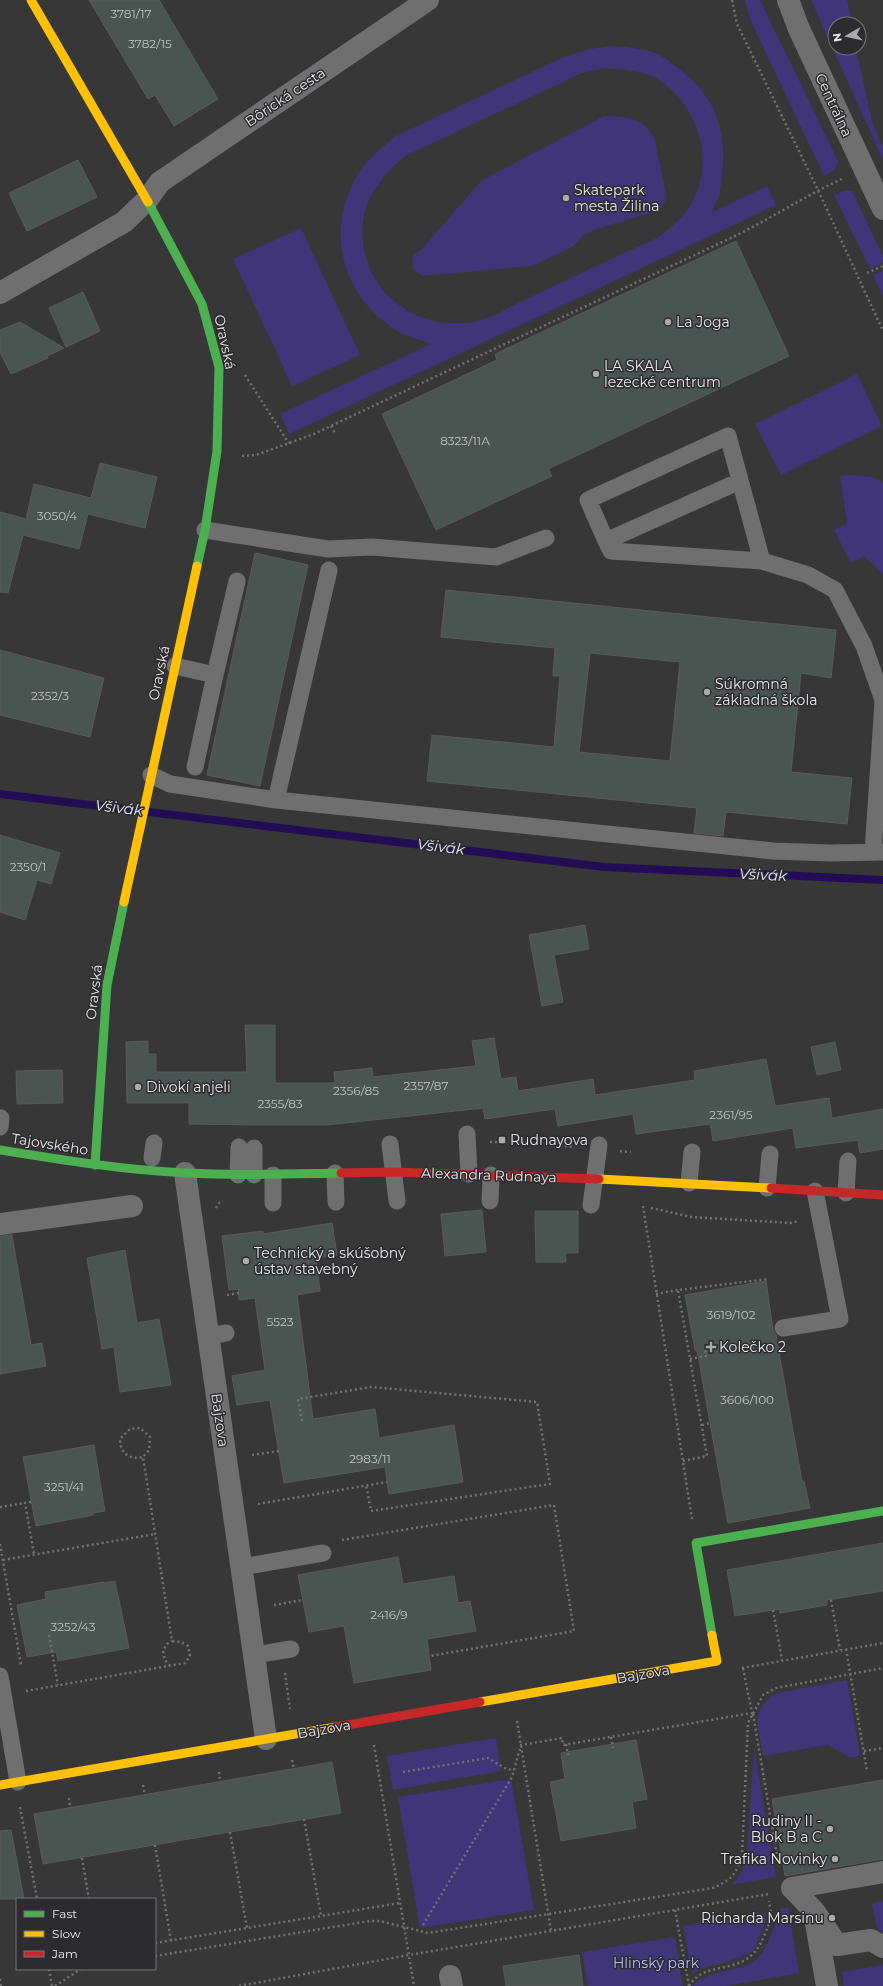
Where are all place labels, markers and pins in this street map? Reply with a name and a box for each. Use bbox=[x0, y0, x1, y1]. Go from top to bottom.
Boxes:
place label: Skatepark mesta Žilina bbox=[574, 181, 660, 215]
marker: Skatepark mesta Žilina bbox=[561, 193, 571, 203]
place label: La Joga bbox=[676, 313, 730, 331]
marker: La Joga bbox=[663, 317, 673, 327]
place label: LA SKALA lezecké centrum bbox=[604, 357, 721, 391]
marker: LA SKALA lezecké centrum bbox=[591, 369, 601, 379]
place label: Súkromná základná škola bbox=[715, 675, 817, 709]
marker: Súkromná základná škola bbox=[702, 687, 712, 697]
place label: Divokí anjeli bbox=[146, 1078, 231, 1096]
marker: Divokí anjeli bbox=[133, 1082, 143, 1092]
place label: Rudnayova bbox=[510, 1131, 588, 1149]
marker: Rudnayova bbox=[497, 1135, 507, 1145]
place label: Technický a skúšobný ústav stavebný bbox=[254, 1244, 406, 1278]
marker: Technický a skúšobný ústav stavebný bbox=[241, 1256, 251, 1266]
place label: Kolečko 2 bbox=[719, 1338, 786, 1356]
marker: Kolečko 2 bbox=[706, 1342, 716, 1352]
place label: Rudiny II - Blok B a C bbox=[751, 1812, 822, 1846]
marker: Rudiny II - Blok B a C bbox=[825, 1824, 835, 1834]
place label: Trafika Novinky bbox=[721, 1850, 827, 1868]
marker: Trafika Novinky bbox=[830, 1854, 840, 1864]
place label: Richarda Marsinu bbox=[701, 1909, 824, 1927]
marker: Richarda Marsinu bbox=[827, 1913, 837, 1923]

